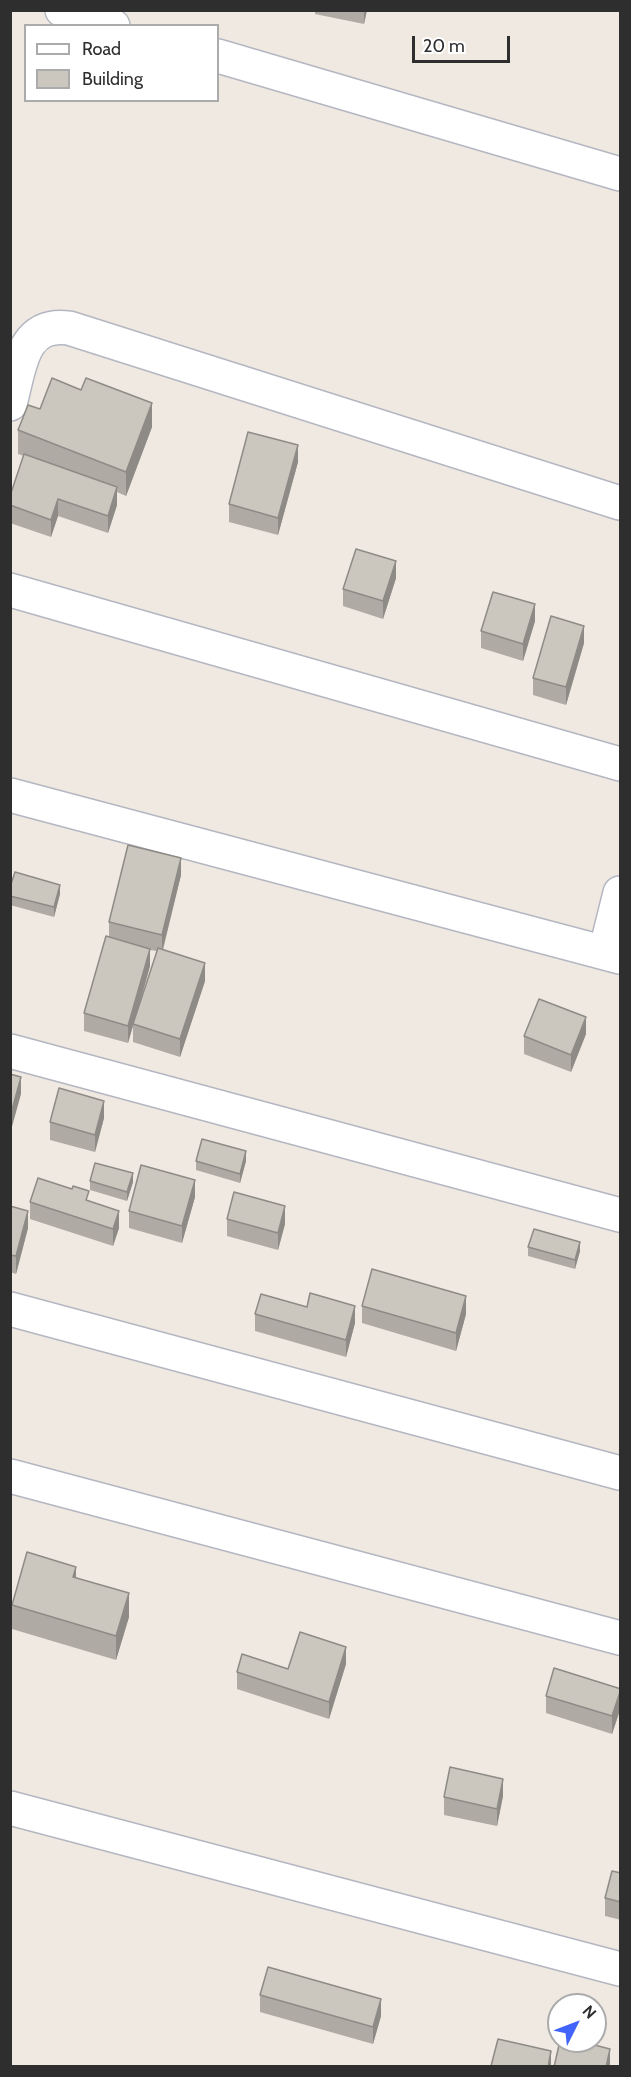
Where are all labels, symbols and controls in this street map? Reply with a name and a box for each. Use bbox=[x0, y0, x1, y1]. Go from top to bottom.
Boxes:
legend bbox=[24, 24, 219, 102]
scale bar bbox=[415, 24, 512, 62]
text: 20 m bbox=[423, 35, 465, 57]
text: Road bbox=[82, 38, 121, 60]
text: Building bbox=[82, 68, 143, 90]
north arrow bbox=[547, 1993, 607, 2053]
text: N bbox=[578, 2001, 600, 2023]

